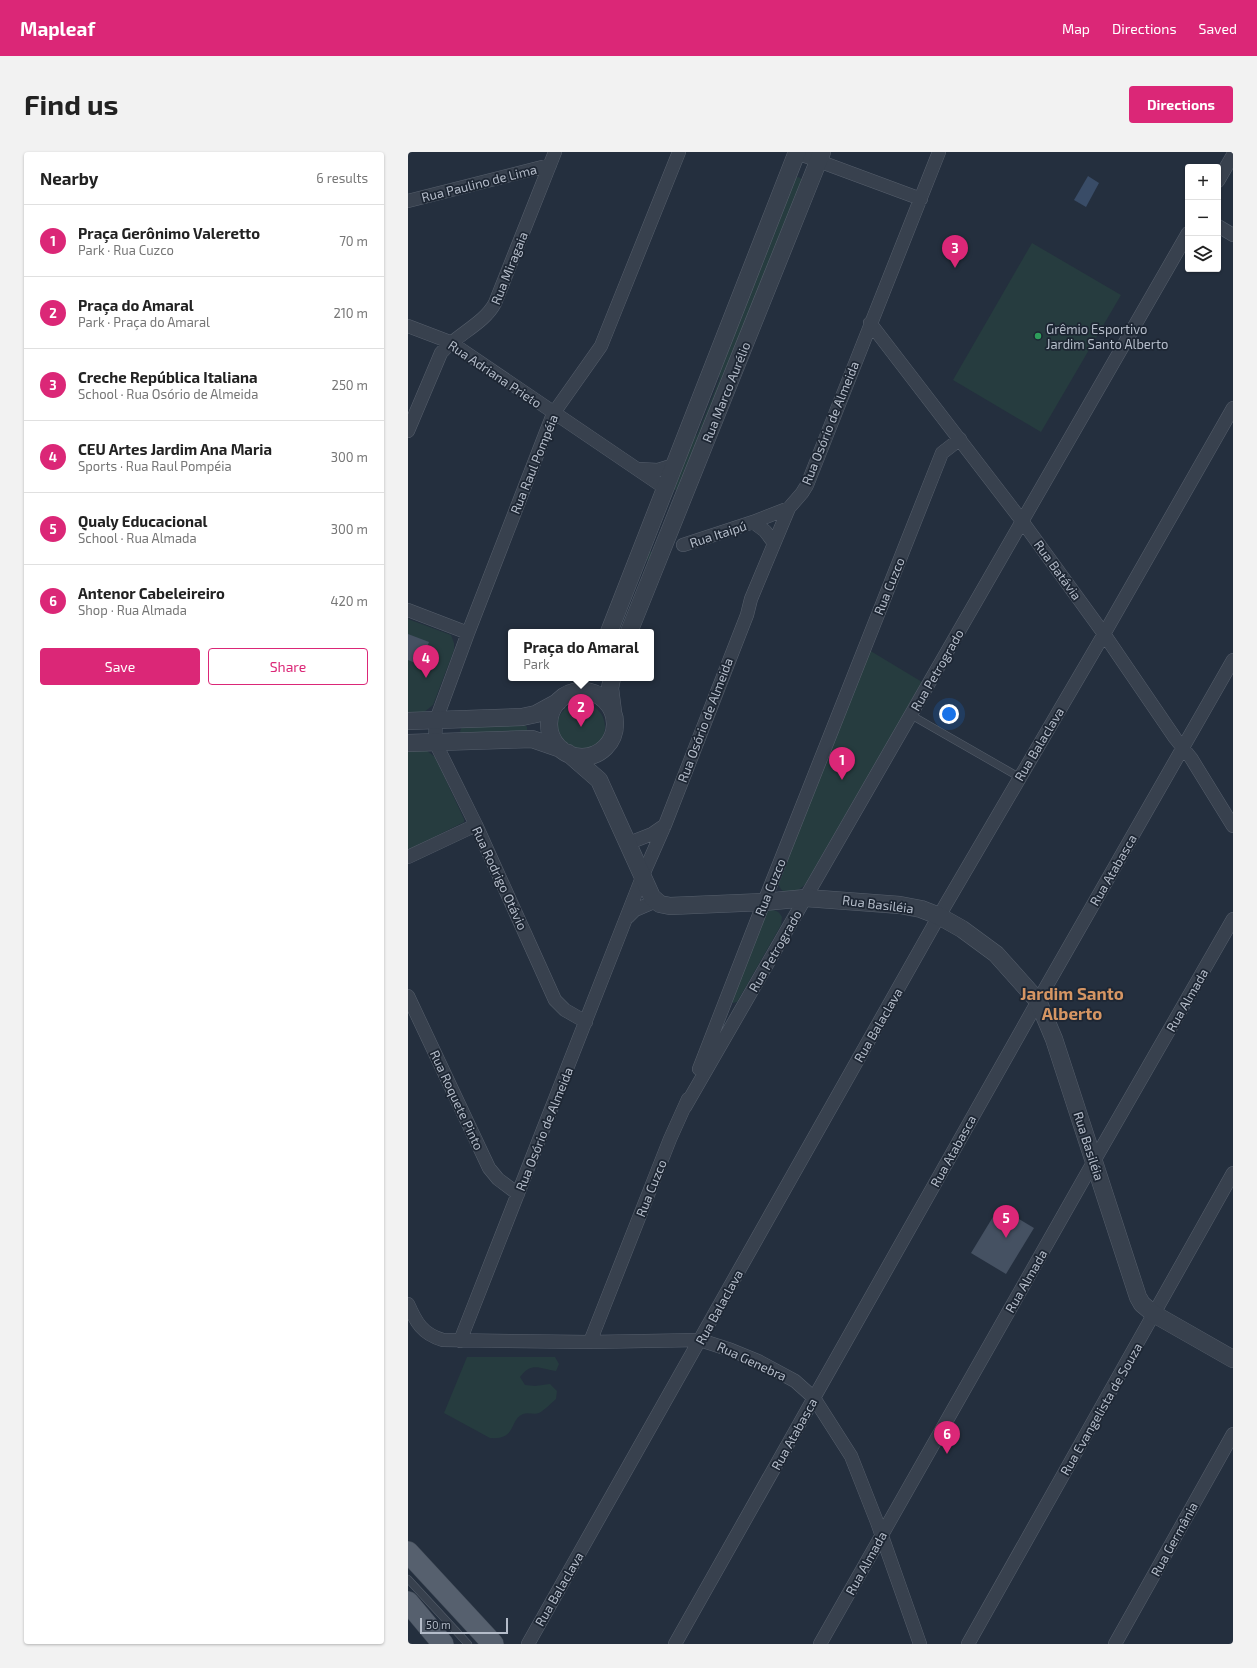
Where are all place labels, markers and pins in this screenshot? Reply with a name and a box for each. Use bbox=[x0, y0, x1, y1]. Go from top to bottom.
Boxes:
pin: 3 bbox=[942, 235, 968, 268]
place label: Grêmio Esportivo Jardim Santo Alberto bbox=[1046, 321, 1168, 352]
marker: Grêmio Esportivo Jardim Santo Alberto bbox=[1033, 331, 1043, 341]
pin: 4 bbox=[413, 645, 439, 678]
pin: 2 bbox=[568, 694, 594, 727]
pin: 1 bbox=[829, 747, 855, 780]
pin: 5 bbox=[993, 1205, 1019, 1238]
pin: 6 bbox=[934, 1421, 960, 1454]

